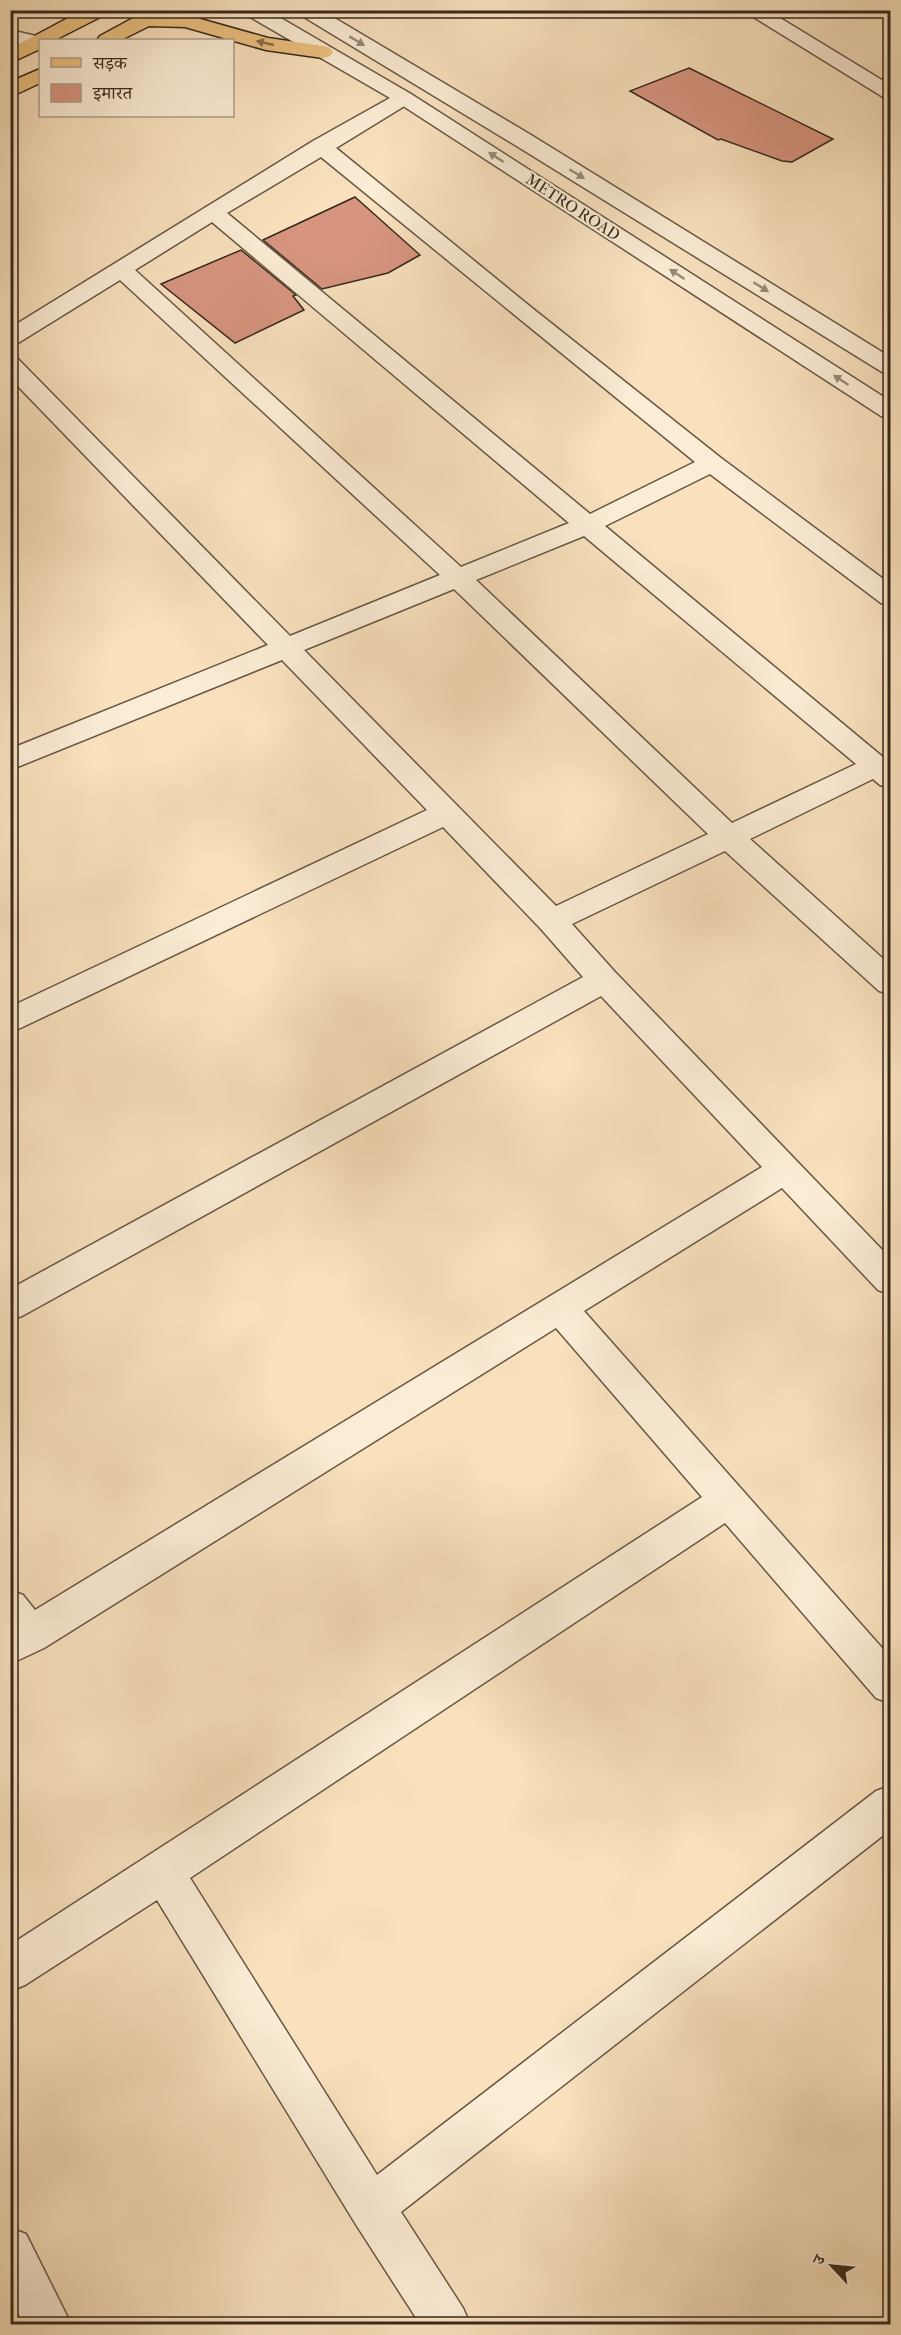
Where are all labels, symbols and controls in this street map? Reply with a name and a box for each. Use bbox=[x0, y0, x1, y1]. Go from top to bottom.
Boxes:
one-way arrow bbox=[349, 35, 365, 46]
one-way arrow bbox=[256, 38, 275, 48]
legend bbox=[39, 39, 234, 117]
text: सड़क bbox=[92, 53, 128, 74]
text: इमारत bbox=[92, 83, 133, 104]
one-way arrow bbox=[488, 152, 504, 163]
one-way arrow bbox=[569, 168, 585, 179]
street label: METRO ROAD bbox=[522, 169, 624, 245]
one-way arrow bbox=[670, 268, 686, 280]
one-way arrow bbox=[753, 282, 769, 293]
one-way arrow bbox=[833, 374, 850, 385]
north arrow bbox=[802, 2236, 862, 2296]
text: उ bbox=[808, 2250, 830, 2268]

